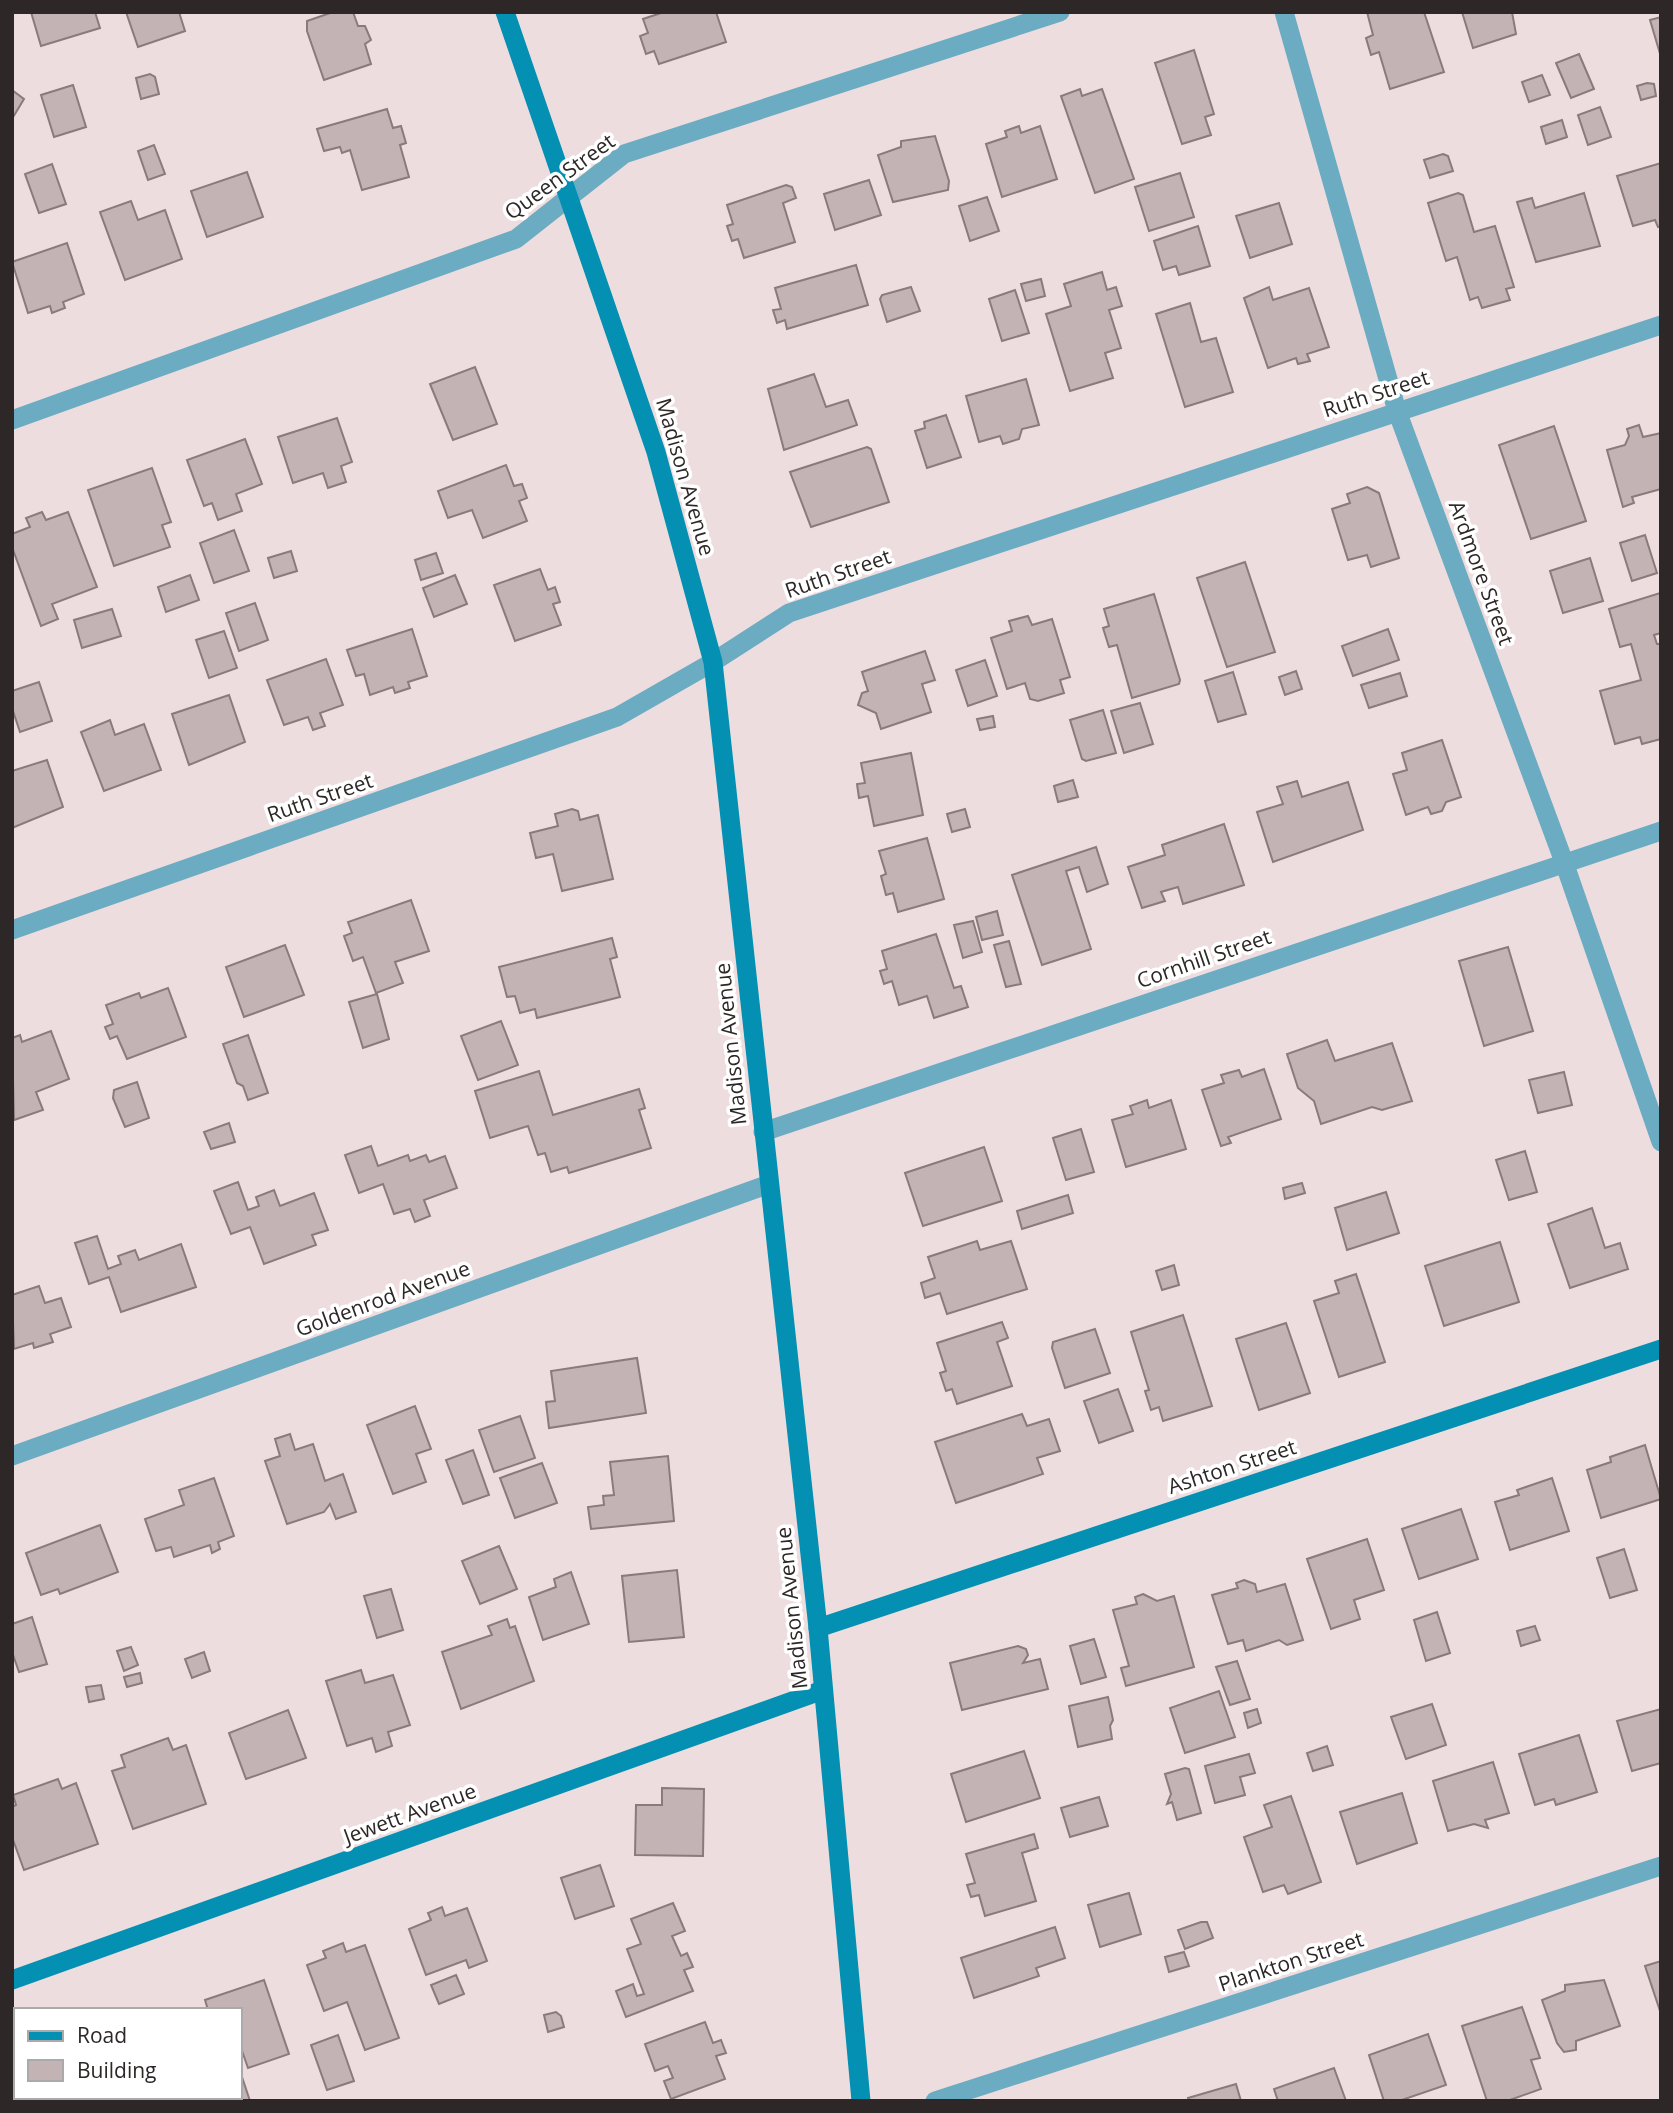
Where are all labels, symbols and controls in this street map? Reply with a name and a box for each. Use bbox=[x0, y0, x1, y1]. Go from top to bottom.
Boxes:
street label: Queen Street bbox=[499, 127, 620, 226]
street label: Ruth Street bbox=[1319, 363, 1432, 423]
street label: Madison Avenue bbox=[650, 395, 722, 559]
street label: Ardmore Street bbox=[1443, 497, 1521, 649]
street label: Ruth Street bbox=[781, 542, 894, 604]
street label: Ruth Street bbox=[263, 766, 376, 828]
street label: Cornhill Street bbox=[1133, 922, 1275, 994]
street label: Madison Avenue bbox=[708, 962, 752, 1127]
street label: Goldenrod Avenue bbox=[292, 1254, 474, 1343]
street label: Ashton Street bbox=[1164, 1432, 1299, 1500]
street label: Madison Avenue bbox=[769, 1526, 813, 1691]
street label: Jewett Avenue bbox=[338, 1776, 480, 1851]
street label: Plankton Street bbox=[1215, 1924, 1367, 1998]
legend bbox=[14, 2008, 242, 2099]
text: Road bbox=[77, 2021, 127, 2049]
text: Building bbox=[77, 2056, 156, 2084]

